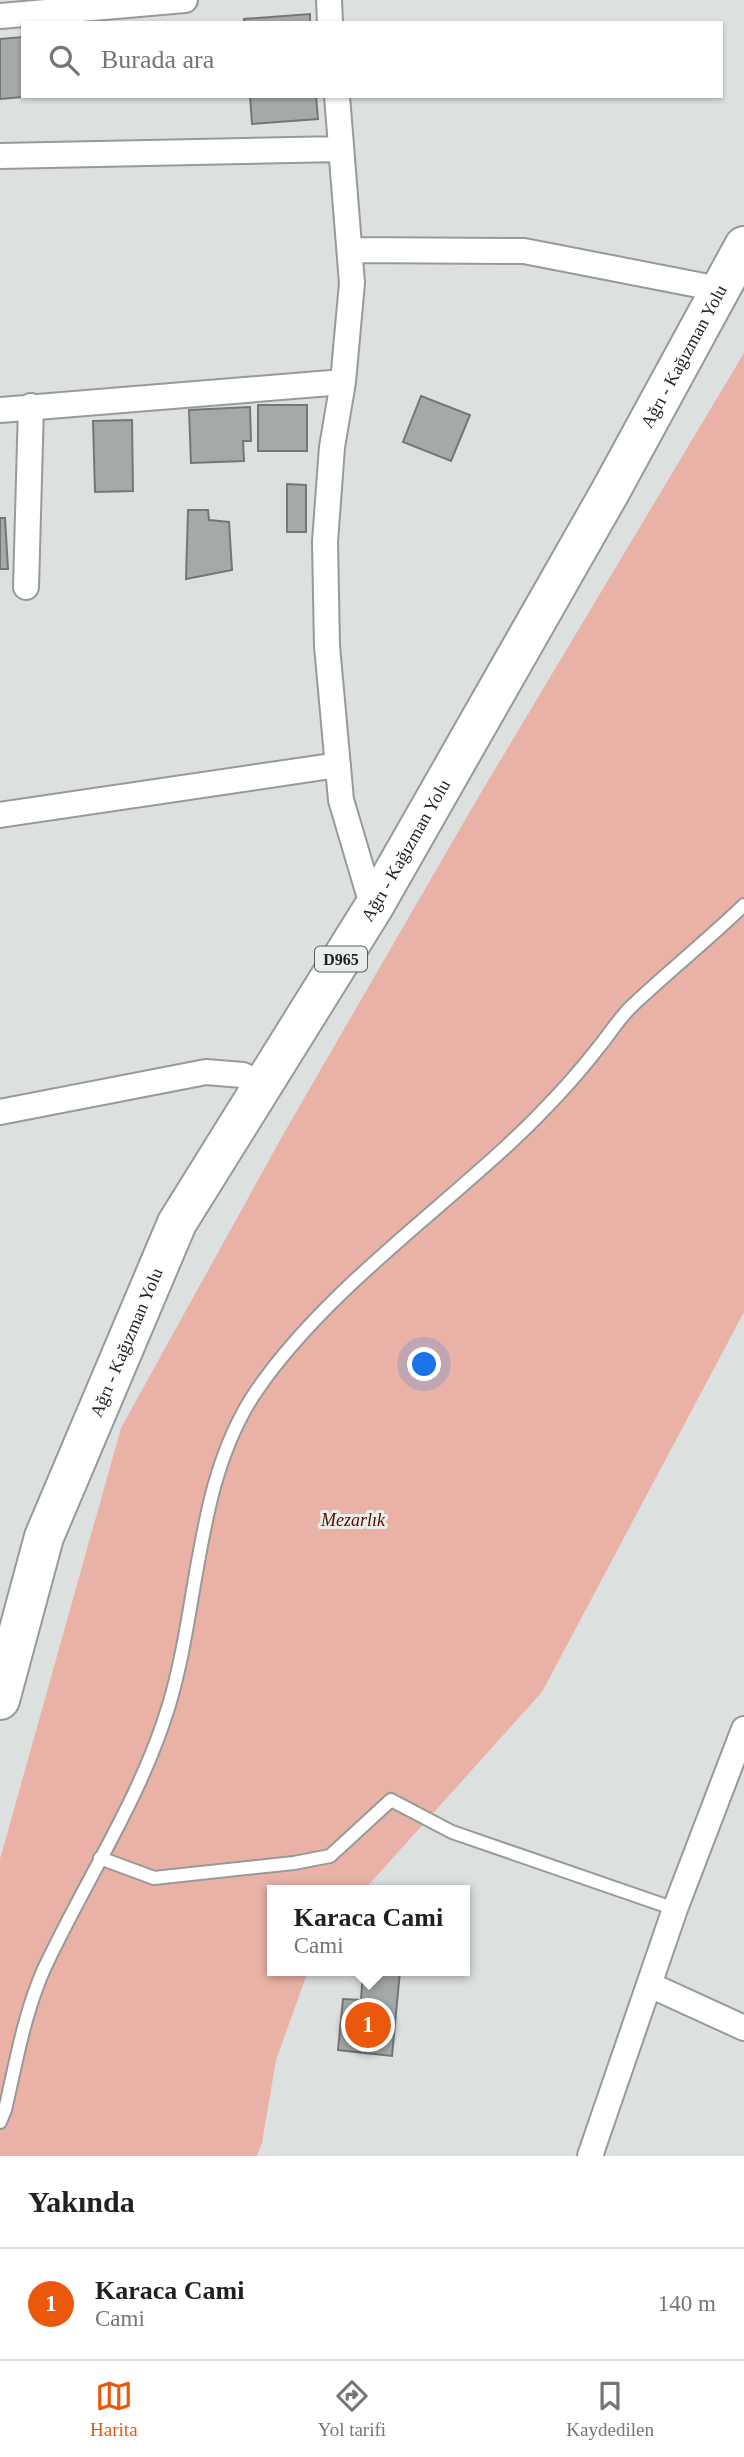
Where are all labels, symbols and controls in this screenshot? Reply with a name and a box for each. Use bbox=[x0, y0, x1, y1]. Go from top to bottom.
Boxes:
search box bbox=[21, 21, 723, 98]
icon: search bbox=[45, 41, 83, 79]
text: Burada ara bbox=[101, 45, 214, 74]
street label: Ağrı - Kağızman Yolu bbox=[637, 281, 731, 432]
street label: Ağrı - Kağızman Yolu bbox=[357, 776, 454, 925]
road number: D965 bbox=[315, 946, 367, 972]
street label: Ağrı - Kağızman Yolu bbox=[86, 1265, 167, 1420]
your location bbox=[407, 1347, 441, 1381]
park label: Mezarlık bbox=[320, 1510, 386, 1530]
popup bbox=[267, 1885, 470, 1976]
text: Karaca Cami bbox=[294, 1903, 443, 1932]
text: Cami bbox=[294, 1933, 344, 1958]
pin: 1 bbox=[345, 1999, 391, 2051]
text: Yakında bbox=[28, 2185, 135, 2218]
text: Karaca Cami bbox=[95, 2276, 244, 2305]
text: 1 bbox=[45, 2291, 57, 2316]
text: 140 m bbox=[658, 2291, 716, 2316]
text: Cami bbox=[95, 2306, 145, 2331]
tab: Harita bbox=[90, 2377, 138, 2441]
tab: Yol tarifi bbox=[318, 2377, 386, 2441]
tab: Kaydedilen bbox=[566, 2377, 654, 2441]

